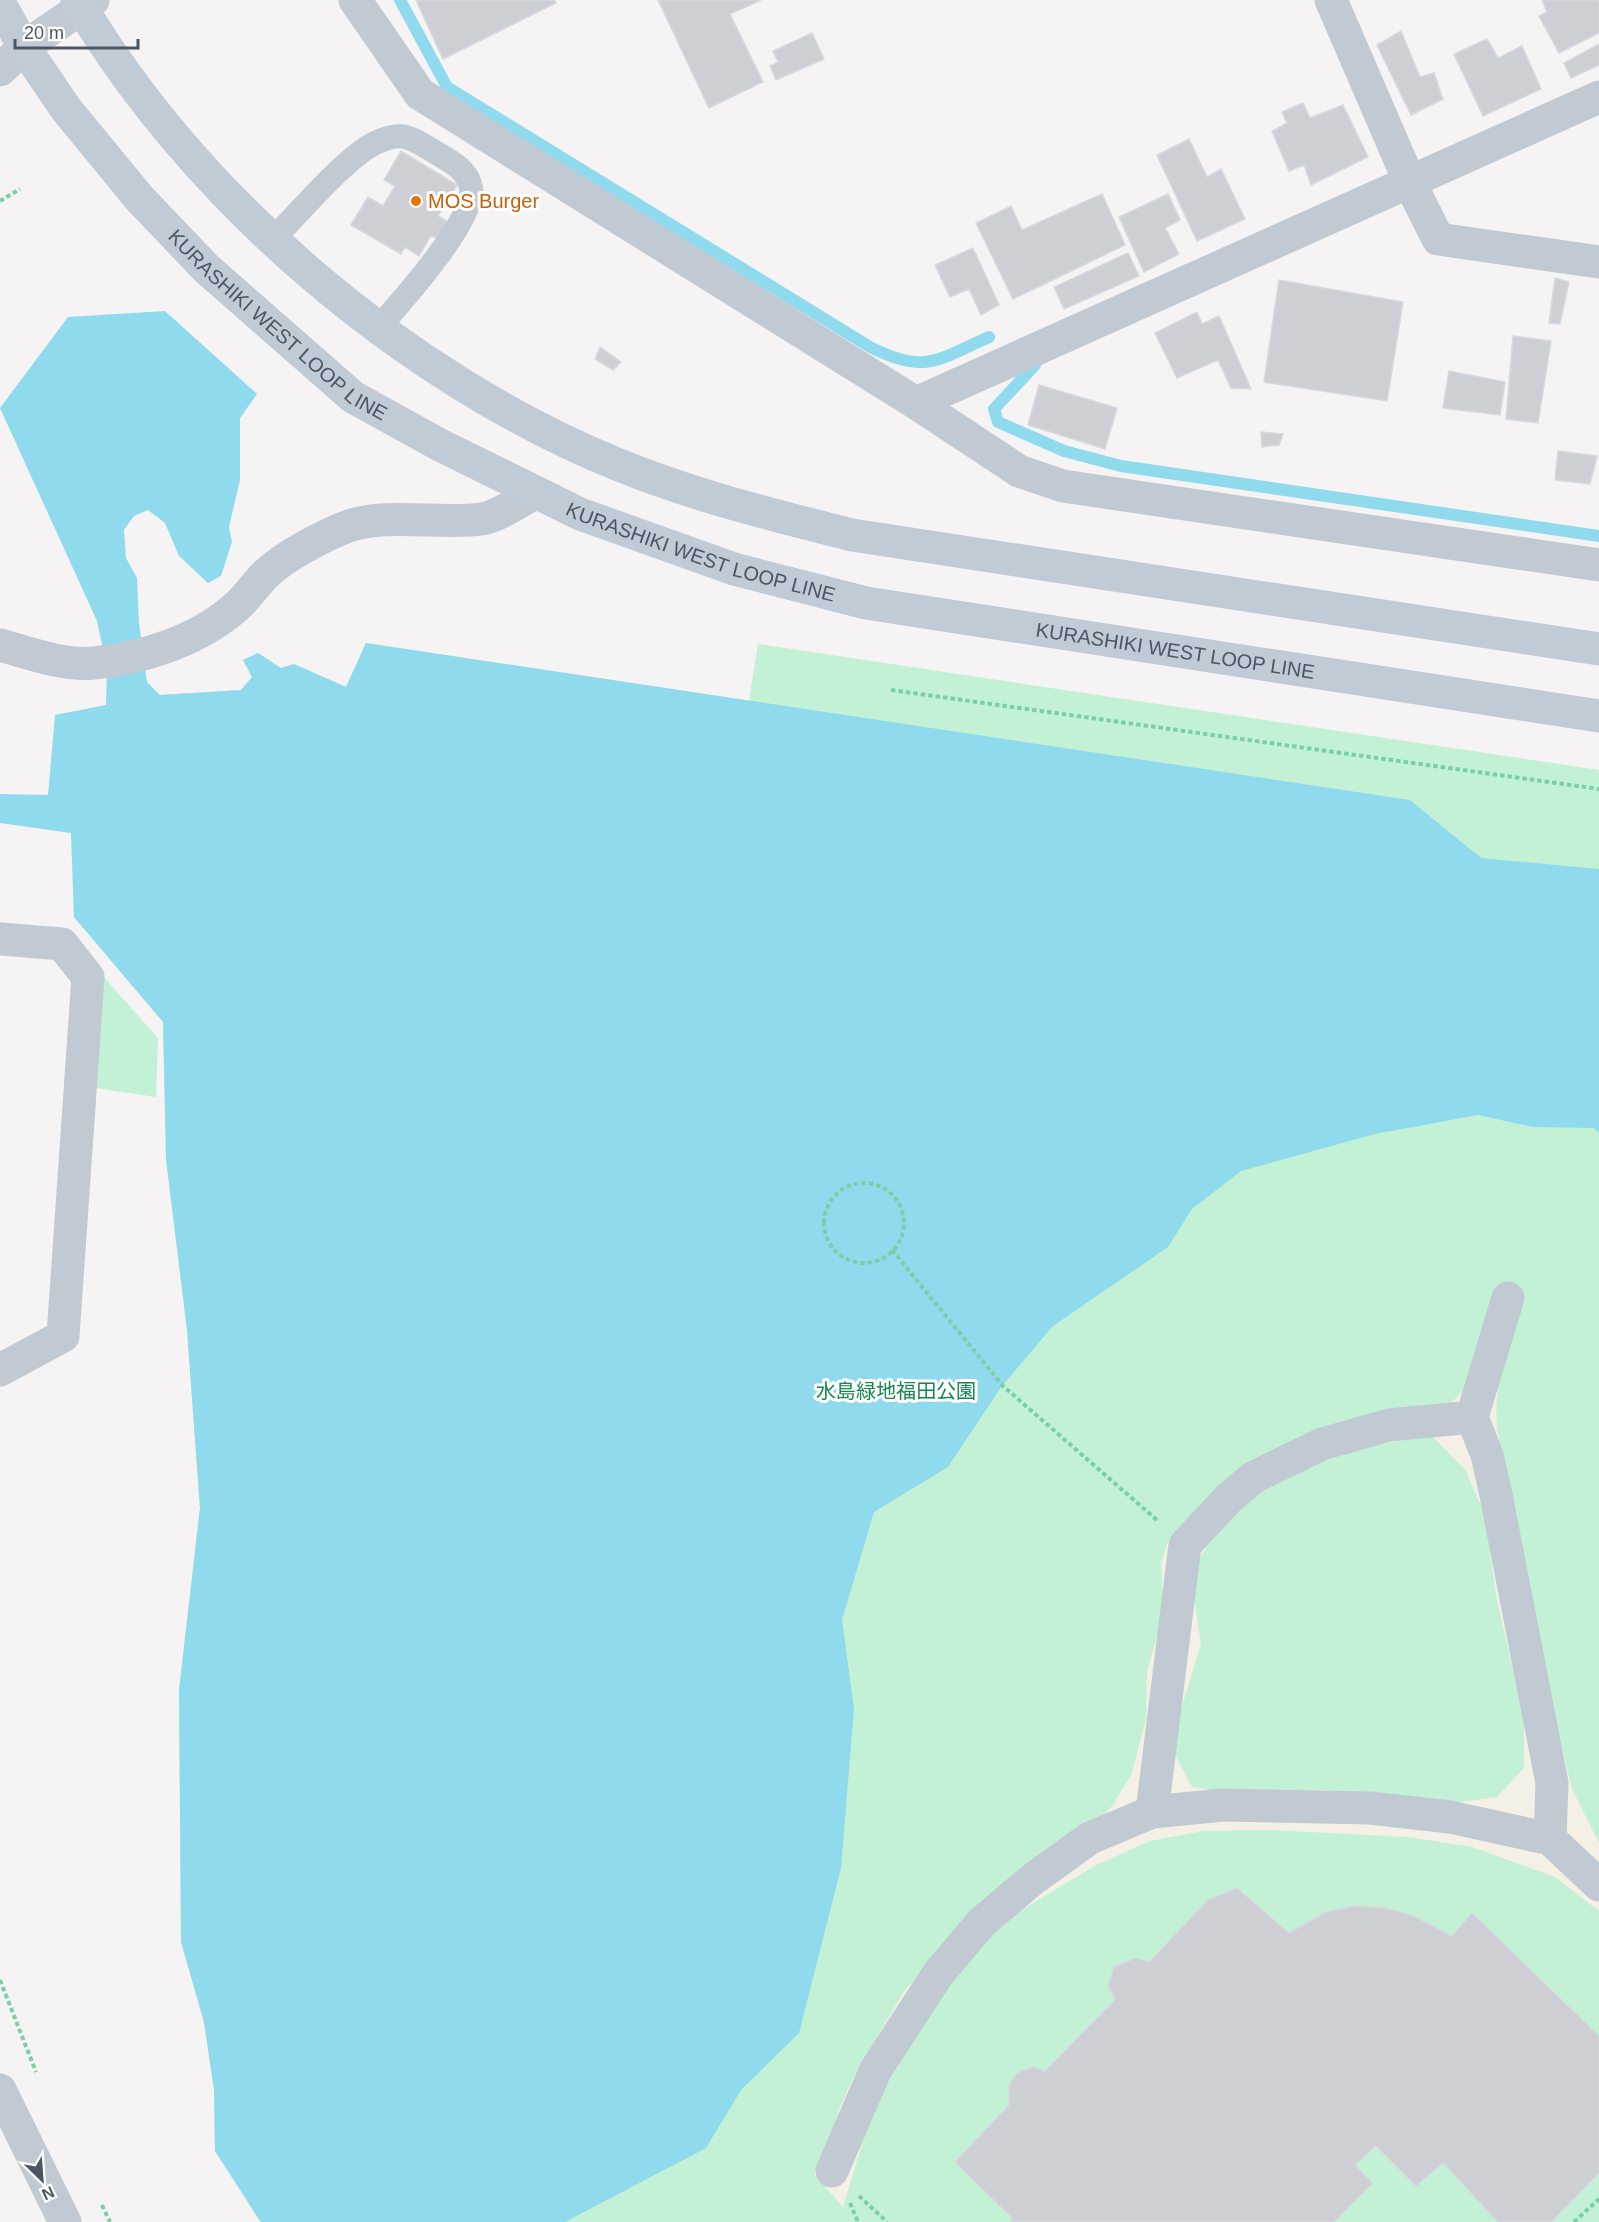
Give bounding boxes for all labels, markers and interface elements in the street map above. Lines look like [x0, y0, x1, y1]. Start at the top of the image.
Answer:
scale bar [15, 12, 138, 50]
text: 20 m [24, 23, 64, 43]
place label: MOS Burger [428, 190, 539, 212]
marker: MOS Burger [409, 194, 423, 208]
street label: KURASHIKI WEST LOOP LINE [164, 225, 391, 425]
street label: KURASHIKI WEST LOOP LINE [563, 498, 838, 606]
street label: KURASHIKI WEST LOOP LINE [1034, 618, 1316, 683]
park label: 水島緑地福田公園 [816, 1380, 976, 1402]
north arrow [12, 2150, 72, 2210]
text: N [39, 2183, 57, 2203]

